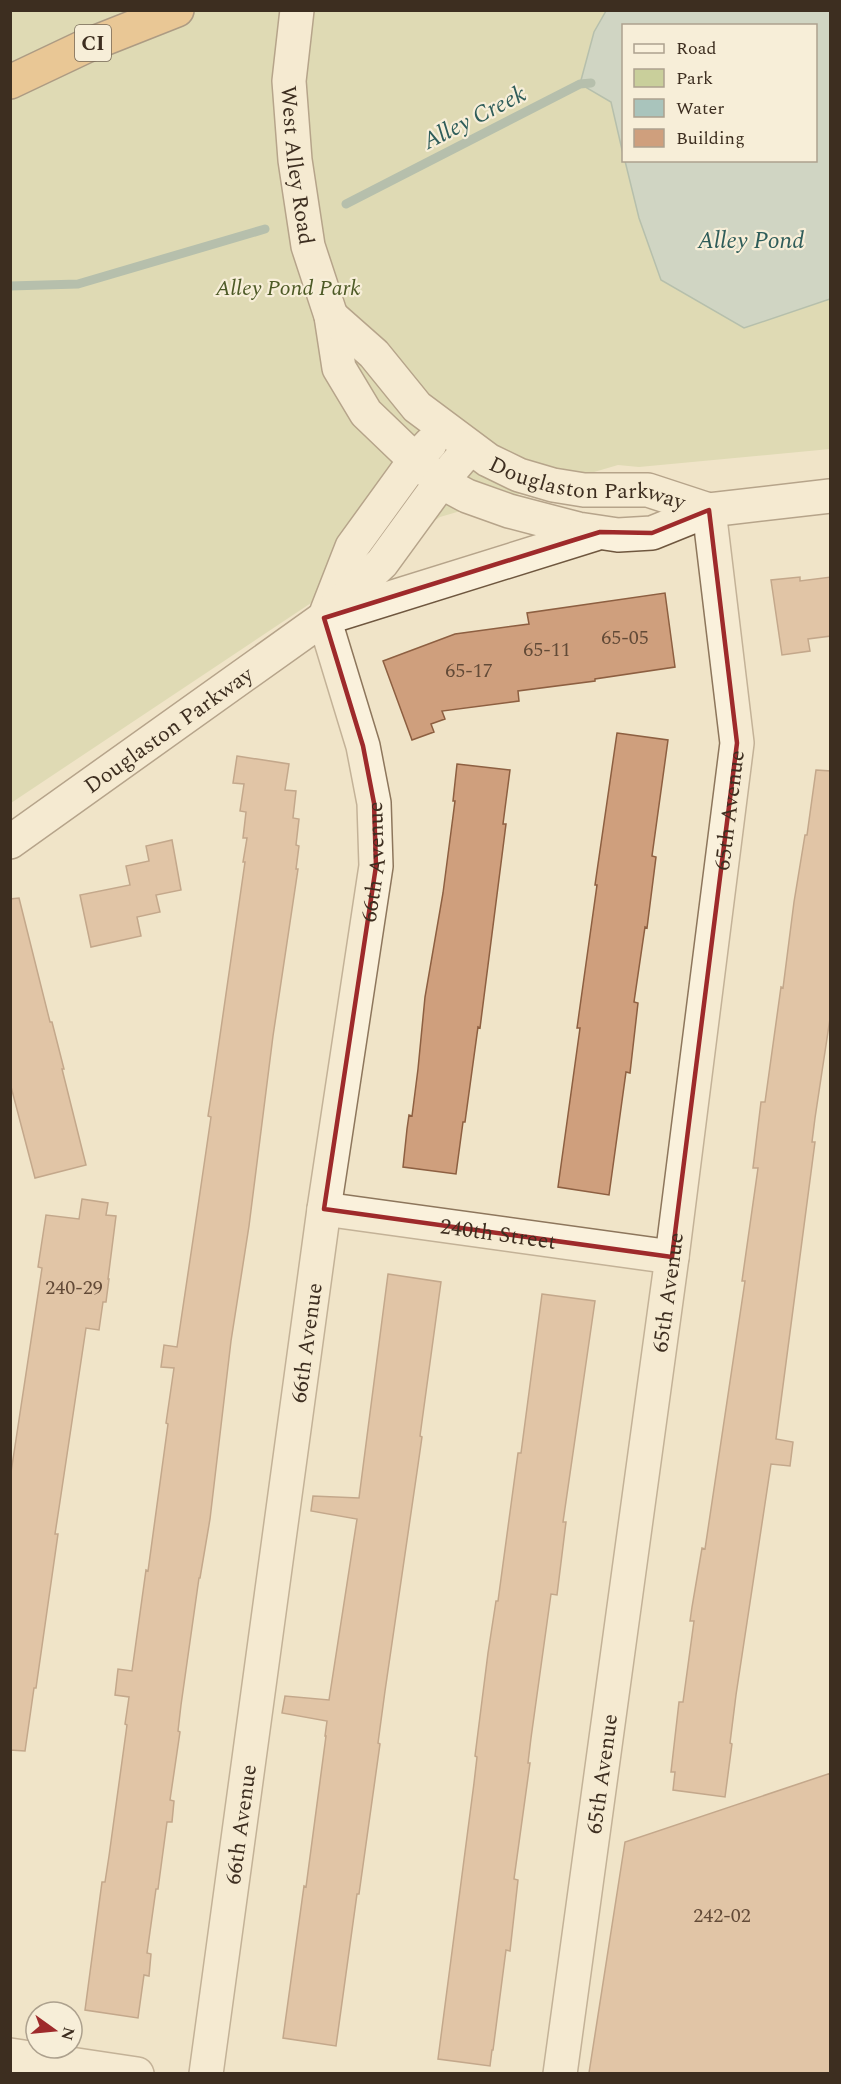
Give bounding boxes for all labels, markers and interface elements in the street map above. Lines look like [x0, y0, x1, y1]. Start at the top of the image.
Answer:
legend [622, 24, 817, 162]
road number: CI [75, 25, 111, 61]
text: Road [676, 35, 717, 62]
text: Park [676, 65, 713, 92]
water label: Alley Creek [415, 76, 533, 160]
street label: West Alley Road [271, 84, 323, 247]
text: Water [676, 95, 724, 122]
text: Building [676, 125, 745, 152]
water label: Alley Pond [697, 223, 804, 259]
park label: Alley Pond Park [214, 272, 361, 305]
street label: Douglaston Parkway [483, 448, 691, 520]
house number: 65-05 [601, 623, 649, 653]
house number: 65-11 [523, 635, 571, 665]
house number: 65-17 [445, 656, 493, 686]
street label: Douglaston Parkway [77, 658, 261, 802]
street label: 65th Avenue [706, 748, 754, 872]
street label: 66th Avenue [353, 801, 395, 924]
street label: 240th Street [438, 1210, 559, 1259]
street label: 65th Avenue [644, 1231, 693, 1355]
house number: 240-29 [45, 1273, 103, 1303]
street label: 66th Avenue [283, 1281, 332, 1405]
street label: 65th Avenue [578, 1712, 627, 1836]
street label: 66th Avenue [217, 1762, 266, 1887]
house number: 242-02 [693, 1901, 751, 1931]
north arrow [24, 2000, 84, 2060]
text: N [54, 2024, 81, 2043]

